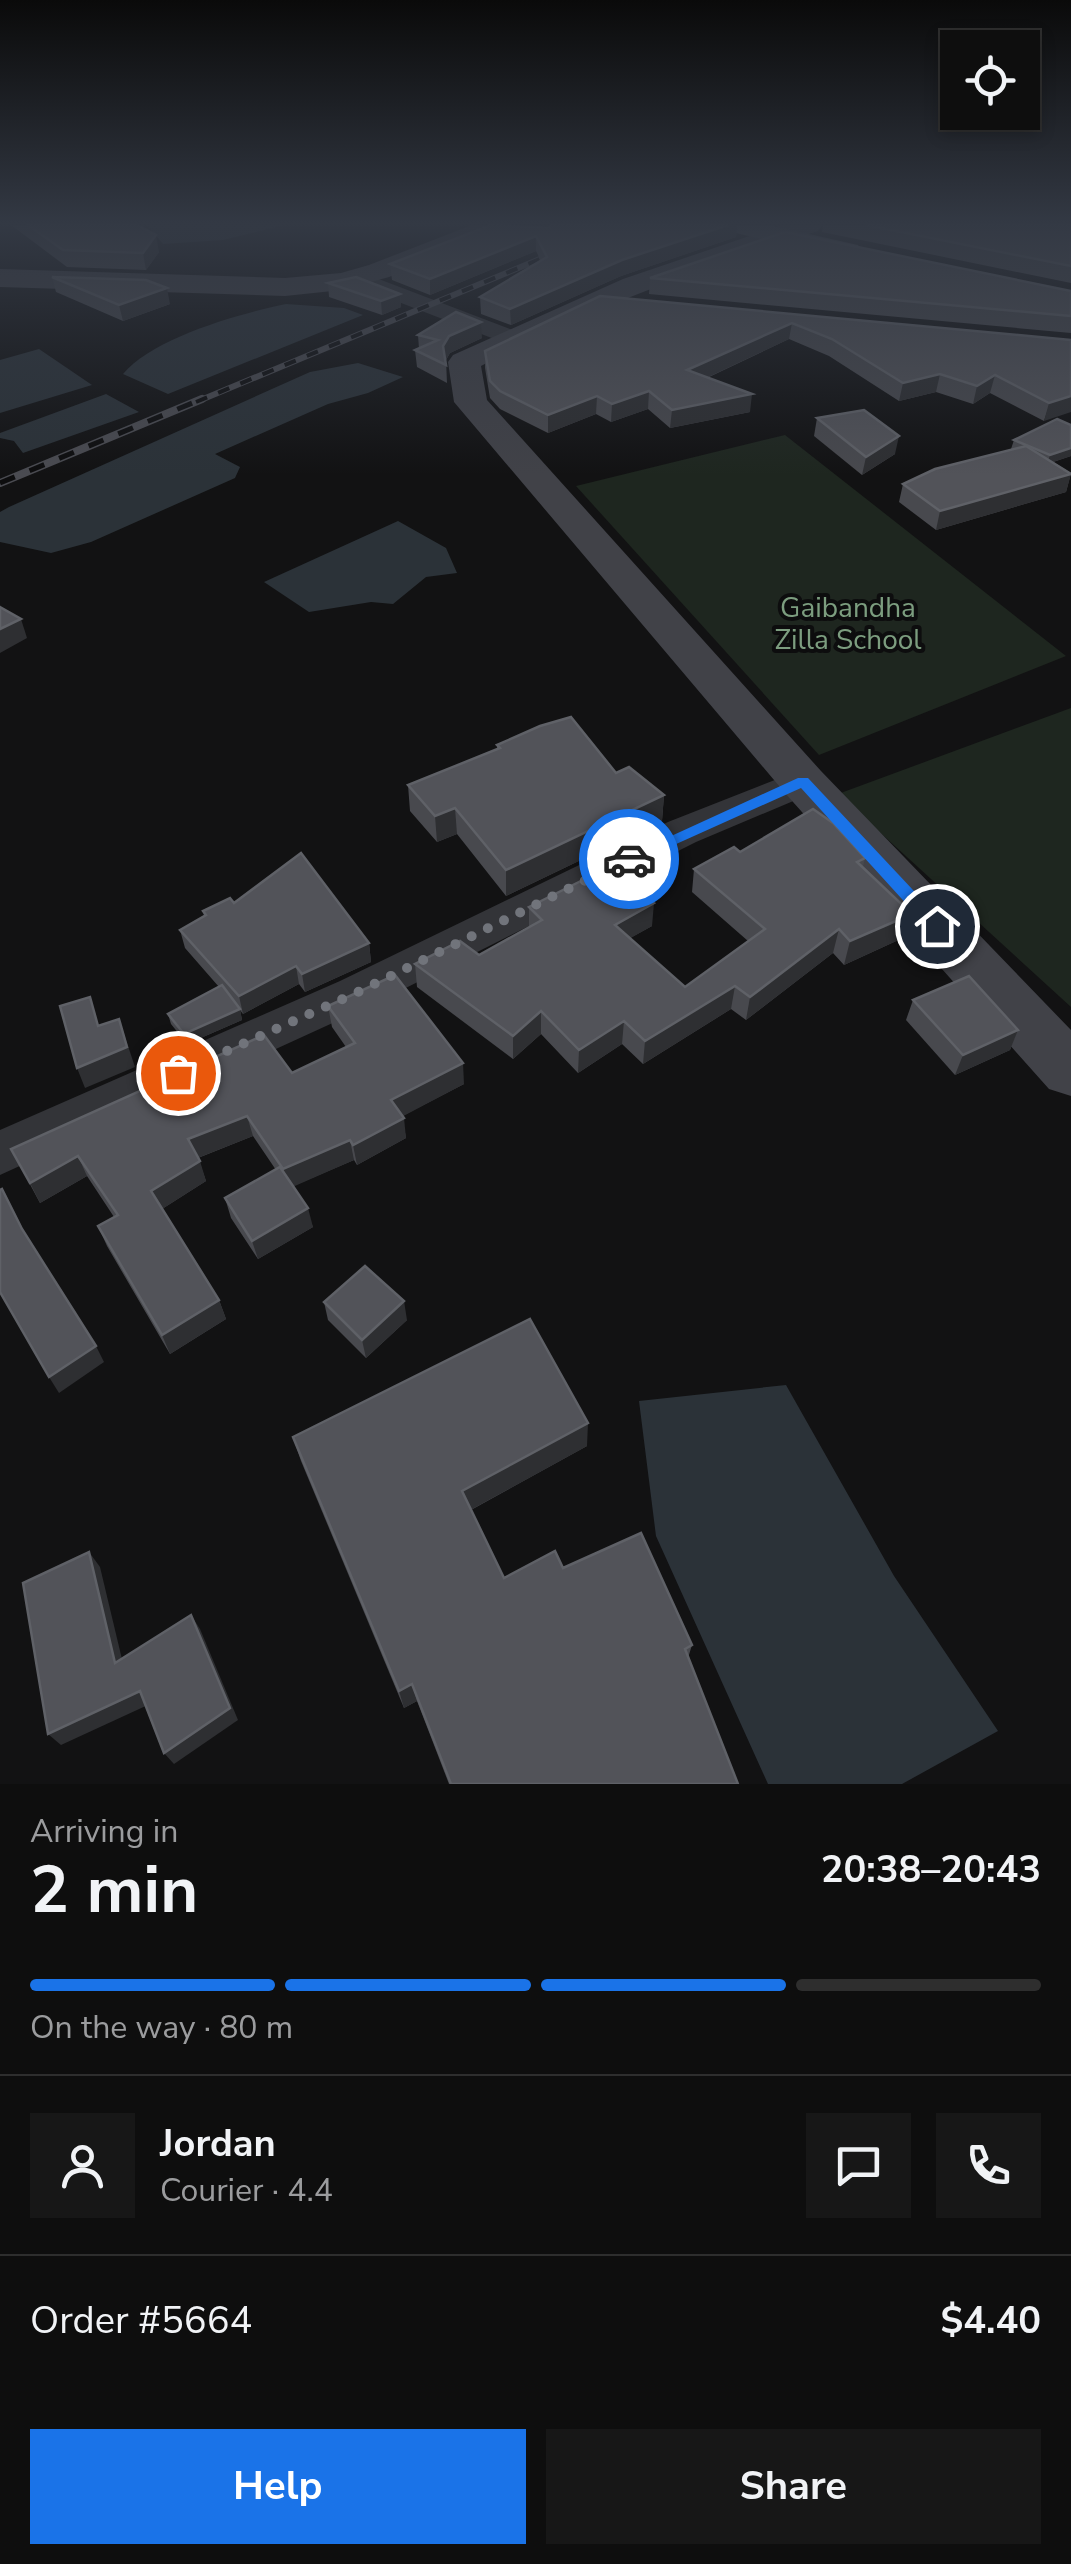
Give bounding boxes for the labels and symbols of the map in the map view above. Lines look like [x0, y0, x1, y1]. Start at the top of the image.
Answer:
park label: Gaibandha Zilla School [774, 589, 922, 659]
courier [579, 809, 679, 909]
pin [895, 884, 980, 969]
pin [136, 1031, 221, 1116]

